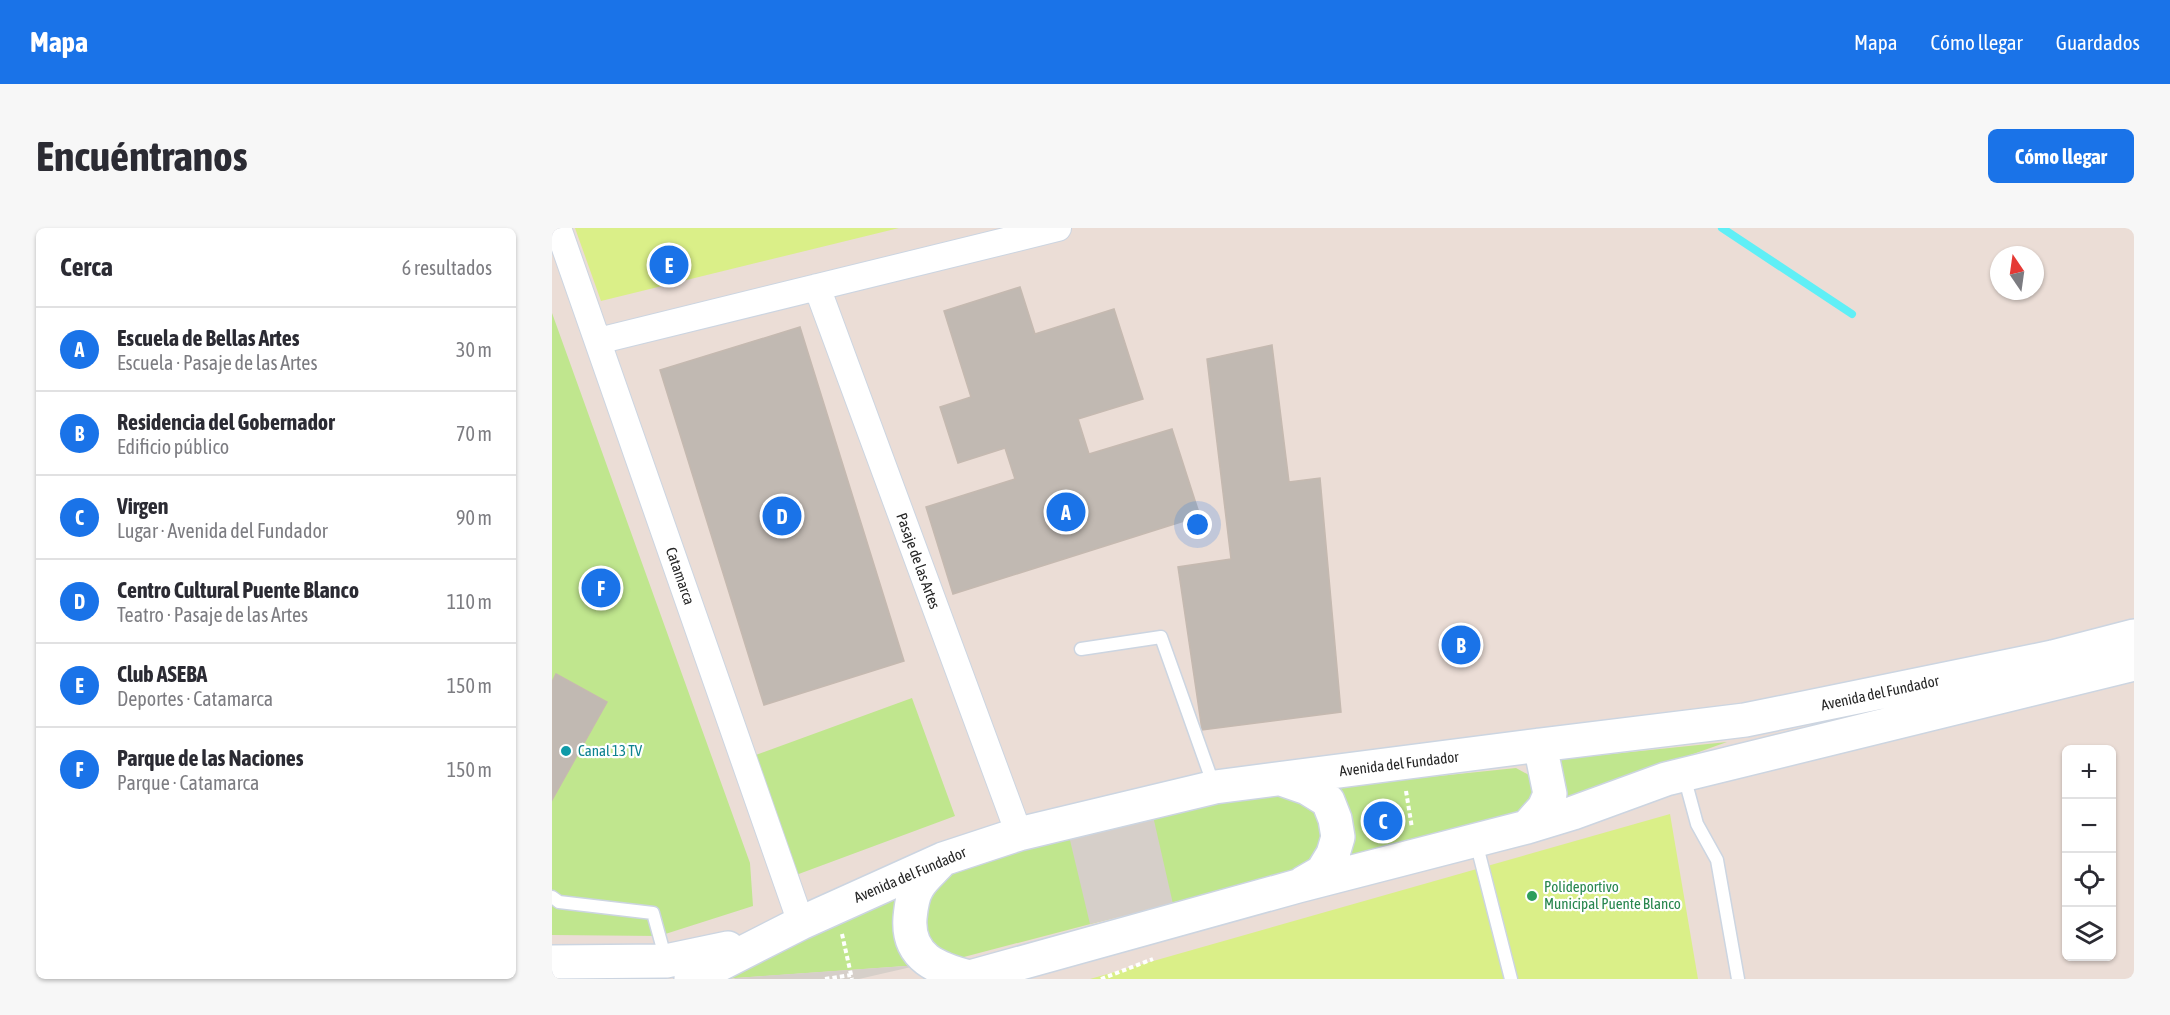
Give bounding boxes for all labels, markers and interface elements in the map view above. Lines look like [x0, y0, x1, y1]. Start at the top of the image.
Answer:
text: Mapa [30, 26, 88, 58]
text: Mapa [1854, 30, 1898, 54]
text: Cómo llegar [1931, 30, 2023, 54]
text: Guardados [2056, 30, 2140, 54]
button: Cómo llegar [1988, 129, 2134, 183]
text: Encuéntranos [36, 132, 248, 180]
pin: E [650, 243, 688, 288]
north arrow [1990, 246, 2044, 300]
text: Cerca [60, 252, 113, 282]
text: 6 resultados [402, 256, 492, 279]
text: Escuela de Bellas Artes [117, 325, 299, 351]
text: A [75, 338, 84, 361]
text: 30 m [456, 338, 492, 361]
text: Escuela · Pasaje de las Artes [117, 351, 317, 374]
text: Residencia del Gobernador [117, 409, 335, 435]
text: B [75, 422, 84, 445]
text: 70 m [456, 422, 492, 445]
text: Edificio público [117, 435, 229, 458]
pin: A [1046, 490, 1086, 534]
text: Virgen [117, 493, 168, 519]
pin: D [762, 494, 802, 538]
text: C [75, 506, 84, 529]
text: 90 m [456, 506, 492, 529]
your location [1183, 510, 1212, 539]
street label: Pasaje de las Artes [893, 511, 944, 611]
text: Lugar · Avenida del Fundador [117, 519, 328, 542]
street label: Catamarca [663, 545, 698, 607]
pin: F [581, 566, 620, 610]
text: Centro Cultural Puente Blanco [117, 577, 359, 603]
text: D [74, 590, 85, 613]
text: 110 m [447, 590, 492, 613]
text: Teatro · Pasaje de las Artes [117, 603, 308, 626]
pin: B [1442, 622, 1480, 668]
text: Club ASEBA [117, 661, 207, 687]
street label: Avenida del Fundador [1819, 672, 1941, 713]
text: E [75, 674, 84, 697]
text: 150 m [447, 674, 492, 697]
text: Deportes · Catamarca [117, 687, 273, 710]
place label: Canal 13 TV [578, 742, 643, 759]
marker: Canal 13 TV [559, 744, 573, 758]
text: Parque de las Naciones [117, 745, 304, 771]
map controls [2062, 745, 2116, 961]
button: + [2062, 745, 2116, 799]
street label: Avenida del Fundador [1338, 748, 1460, 779]
text: F [75, 758, 84, 781]
text: 150 m [447, 758, 492, 781]
text: Parque · Catamarca [117, 771, 259, 794]
pin: C [1364, 798, 1402, 844]
button: − [2062, 799, 2116, 853]
street label: Avenida del Fundador [851, 843, 969, 906]
button: locate [2062, 853, 2116, 907]
place label: Polideportivo Municipal Puente Blanco [1544, 878, 1681, 912]
marker: Polideportivo Municipal Puente Blanco [1525, 889, 1539, 903]
button: layers [2062, 907, 2116, 961]

